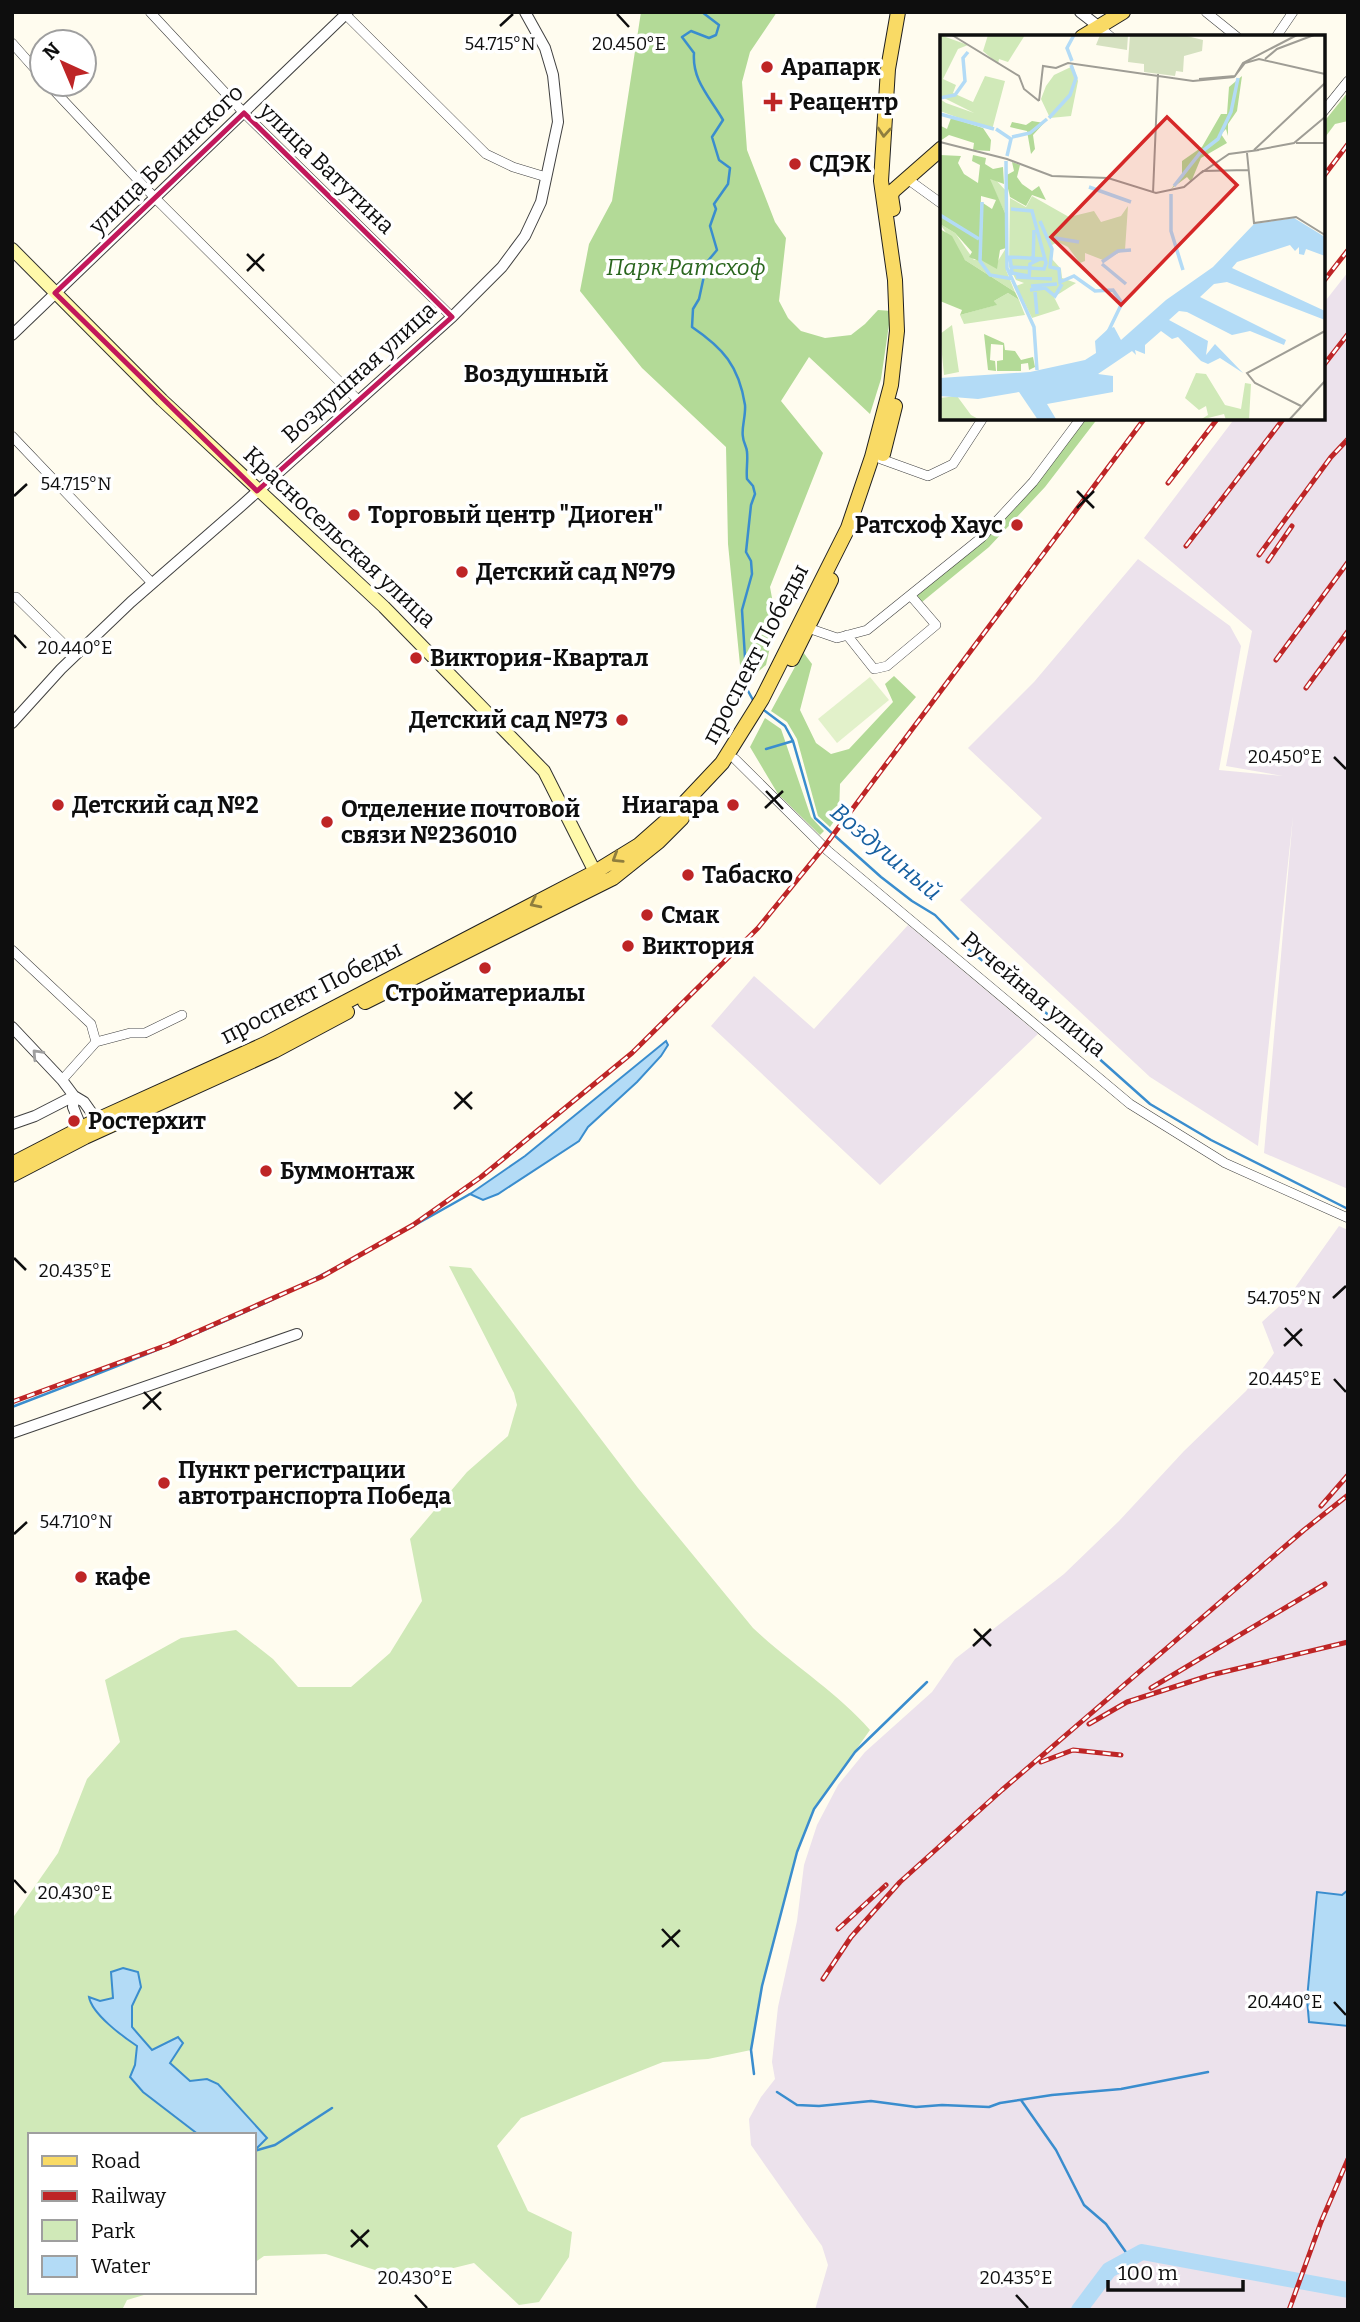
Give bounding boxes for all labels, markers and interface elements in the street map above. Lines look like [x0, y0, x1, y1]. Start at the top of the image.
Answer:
north arrow [28, 28, 98, 98]
text: 54.715°N [465, 33, 535, 55]
text: 20.450°E [592, 33, 666, 55]
inset map [940, 35, 1325, 420]
text: N [38, 38, 65, 64]
place label: Арапарк [781, 53, 880, 81]
marker: Арапарк [759, 59, 775, 75]
street label: улица Белинского [82, 78, 249, 241]
place label: Реацентр [789, 88, 898, 116]
marker: Реацентр [763, 92, 783, 112]
street label: улица Ватутина [253, 96, 401, 240]
one-way arrow [877, 127, 892, 138]
place label: СДЭК [809, 150, 872, 178]
marker: СДЭК [787, 156, 803, 172]
park label: Парк Ратсхоф [606, 253, 766, 281]
street label: Воздушная улица [276, 295, 442, 449]
district label: Воздушный [464, 360, 608, 388]
street label: Красносельская улица [238, 441, 442, 634]
text: 54.715°N [41, 473, 111, 495]
place label: Торговый центр "Диоген" [368, 501, 663, 529]
marker: Торговый центр "Диоген" [346, 507, 362, 523]
place label: Ратсхоф Хаус [855, 511, 1003, 539]
marker: Ратсхоф Хаус [1009, 517, 1025, 533]
place label: Детский сад №79 [476, 558, 675, 586]
street label: проспект Победы [696, 559, 814, 749]
marker: Детский сад №79 [454, 564, 470, 580]
text: 20.440°E [37, 637, 113, 659]
place label: Виктория-Квартал [430, 644, 648, 672]
marker: Виктория-Квартал [408, 650, 424, 666]
place label: Детский сад №73 [409, 706, 608, 734]
marker: Детский сад №73 [614, 712, 630, 728]
text: 20.450°E [1248, 746, 1322, 768]
place label: Детский сад №2 [72, 791, 259, 819]
place label: Ниагара [622, 791, 719, 819]
place label: Отделение почтовой связи №236010 [341, 795, 580, 849]
marker: Детский сад №2 [50, 797, 66, 813]
marker: Ниагара [725, 797, 741, 813]
water label: Воздушный [825, 798, 947, 906]
marker: Отделение почтовой связи №236010 [319, 814, 335, 830]
one-way arrow [611, 850, 624, 863]
place label: Табаско [702, 861, 793, 889]
marker: Табаско [680, 867, 696, 883]
one-way arrow [529, 895, 542, 909]
place label: Смак [661, 901, 719, 929]
marker: Смак [639, 907, 655, 923]
street label: Ручейная улица [956, 925, 1112, 1063]
place label: Виктория [642, 932, 754, 960]
street label: проспект Победы [216, 934, 406, 1050]
marker: Виктория [620, 938, 636, 954]
marker: Стройматериалы [477, 960, 493, 976]
place label: Стройматериалы [385, 979, 585, 1007]
one-way arrow [33, 1049, 45, 1062]
place label: Ростерхит [88, 1107, 206, 1135]
marker: Ростерхит [66, 1113, 82, 1129]
place label: Буммонтаж [280, 1157, 415, 1185]
marker: Буммонтаж [258, 1163, 274, 1179]
text: 20.435°E [39, 1260, 111, 1282]
text: 54.705°N [1247, 1287, 1321, 1309]
text: 20.445°E [1248, 1368, 1322, 1390]
place label: Пункт регистрации автотранспорта Победа [178, 1456, 451, 1510]
marker: Пункт регистрации автотранспорта Победа [156, 1475, 172, 1491]
text: 54.710°N [40, 1511, 112, 1533]
place label: кафе [95, 1563, 151, 1591]
marker: кафе [73, 1569, 89, 1585]
text: 20.430°E [38, 1882, 112, 1904]
text: 20.440°E [1247, 1991, 1323, 2013]
legend [28, 2133, 256, 2294]
text: Road [91, 2148, 140, 2174]
text: Railway [91, 2183, 167, 2209]
text: Park [91, 2218, 135, 2244]
scale bar [1108, 2248, 1243, 2292]
text: Water [91, 2253, 150, 2279]
text: 100 m [1118, 2260, 1178, 2286]
text: 20.430°E [378, 2267, 452, 2289]
text: 20.435°E [980, 2267, 1052, 2289]

